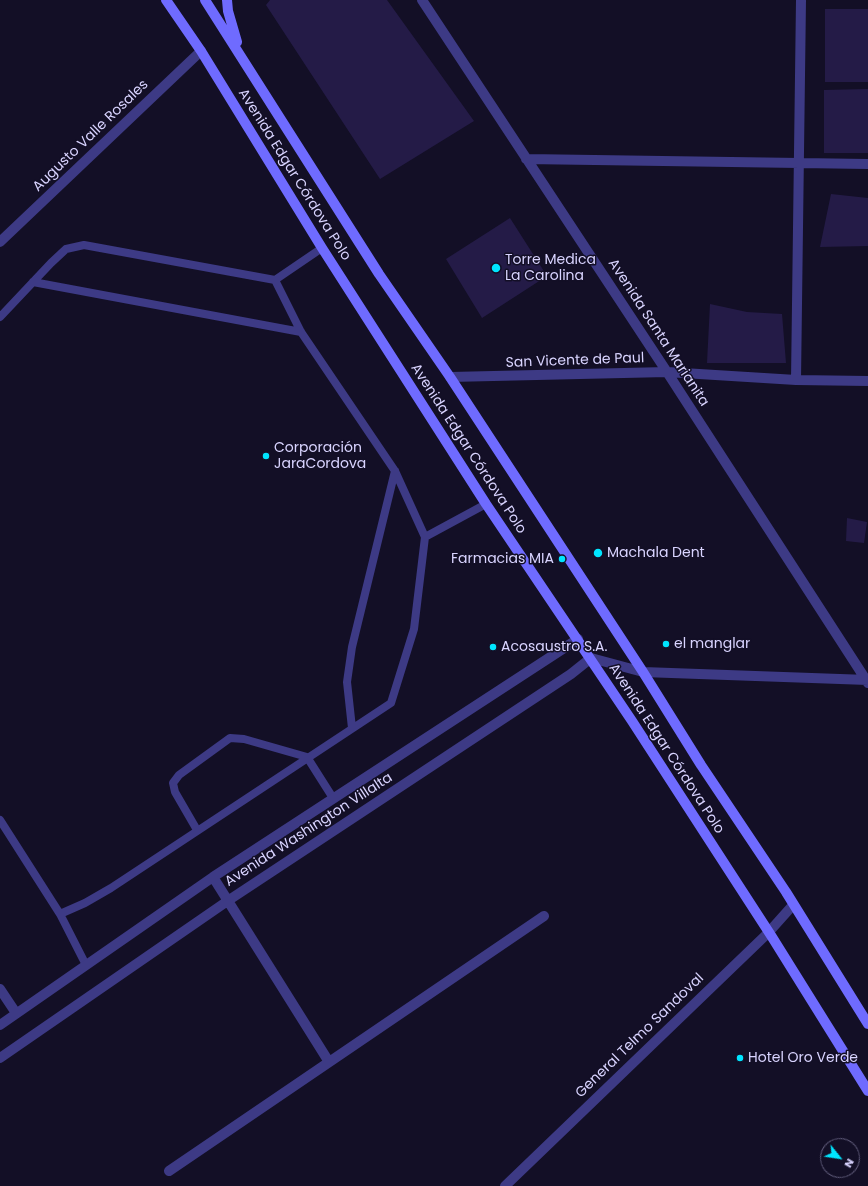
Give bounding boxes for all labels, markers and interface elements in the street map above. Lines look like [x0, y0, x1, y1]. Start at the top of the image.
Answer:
street label: Augusto Valle Rosales [30, 77, 152, 195]
street label: Avenida Edgar Córdova Polo [234, 86, 354, 264]
place label: Torre Medica La Carolina [505, 252, 596, 284]
street label: Avenida Santa Marianita [604, 256, 712, 410]
marker: Torre Medica La Carolina [490, 262, 502, 274]
street label: San Vicente de Paul [505, 350, 645, 372]
street label: Avenida Edgar Córdova Polo [407, 361, 529, 537]
place label: Corporación JaraCordova [274, 440, 366, 472]
marker: Corporación JaraCordova [261, 451, 271, 461]
place label: Machala Dent [607, 545, 705, 561]
marker: Machala Dent [592, 547, 604, 559]
place label: Farmacias MIA [451, 551, 554, 567]
marker: Farmacias MIA [557, 554, 567, 564]
place label: el manglar [674, 636, 750, 652]
place label: Acosaustro S.A. [501, 639, 607, 655]
marker: el manglar [661, 639, 671, 649]
marker: Acosaustro S.A. [488, 642, 498, 652]
street label: Avenida Edgar Córdova Polo [605, 661, 727, 837]
street label: Avenida Washington Villalta [222, 769, 396, 891]
street label: General Telmo Sandoval [572, 970, 708, 1102]
place label: Hotel Oro Verde [748, 1050, 858, 1066]
marker: Hotel Oro Verde [735, 1053, 745, 1063]
north arrow [820, 1138, 860, 1178]
text: N [841, 1156, 859, 1171]

